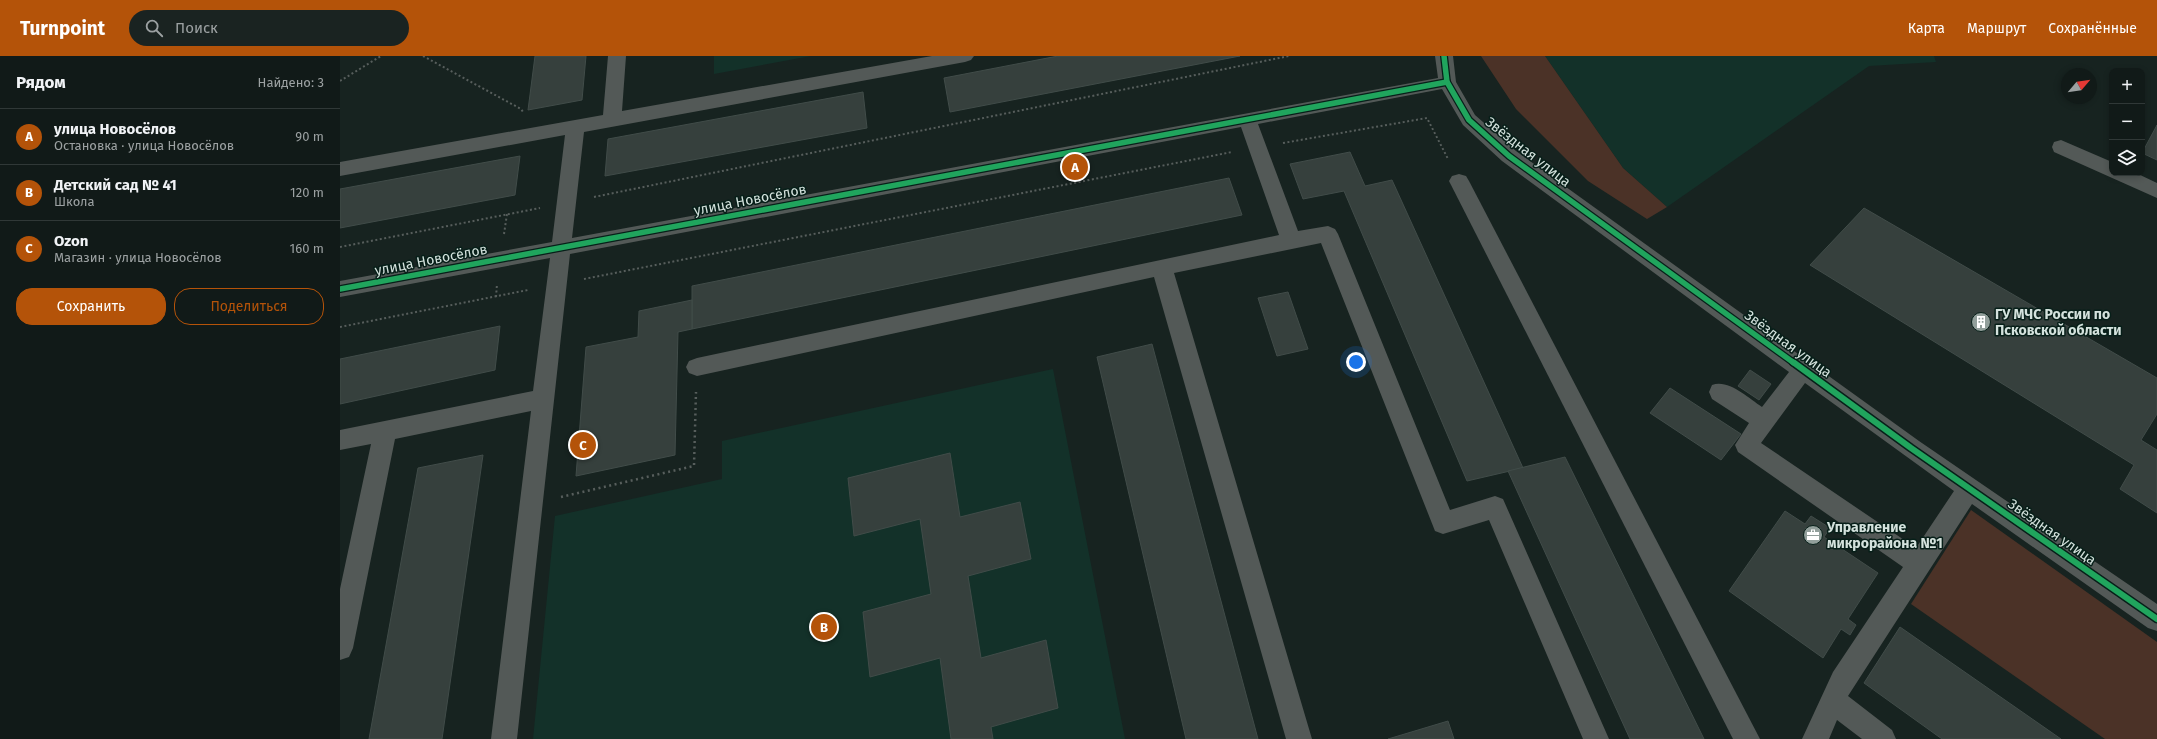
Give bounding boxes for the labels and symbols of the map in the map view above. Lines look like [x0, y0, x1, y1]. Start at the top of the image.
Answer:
north arrow [2061, 68, 2097, 104]
street label: Звёздная улица [1482, 113, 1574, 191]
pin: A [1062, 152, 1088, 182]
street label: улица Новосёлов [692, 181, 808, 219]
street label: улица Новосёлов [373, 241, 489, 279]
place label: ГУ МЧС России по Псковской области [1995, 306, 2122, 339]
street label: Звёздная улица [1741, 307, 1835, 381]
building icon: ГУ МЧС России по Псковской области [1970, 311, 1992, 333]
your location [1346, 352, 1366, 372]
pin: C [570, 430, 596, 460]
street label: Звёздная улица [2005, 495, 2099, 569]
place label: Управление микрорайона №1 [1826, 519, 1943, 552]
office icon: Управление микрорайона №1 [1802, 524, 1824, 546]
pin: B [811, 612, 837, 642]

